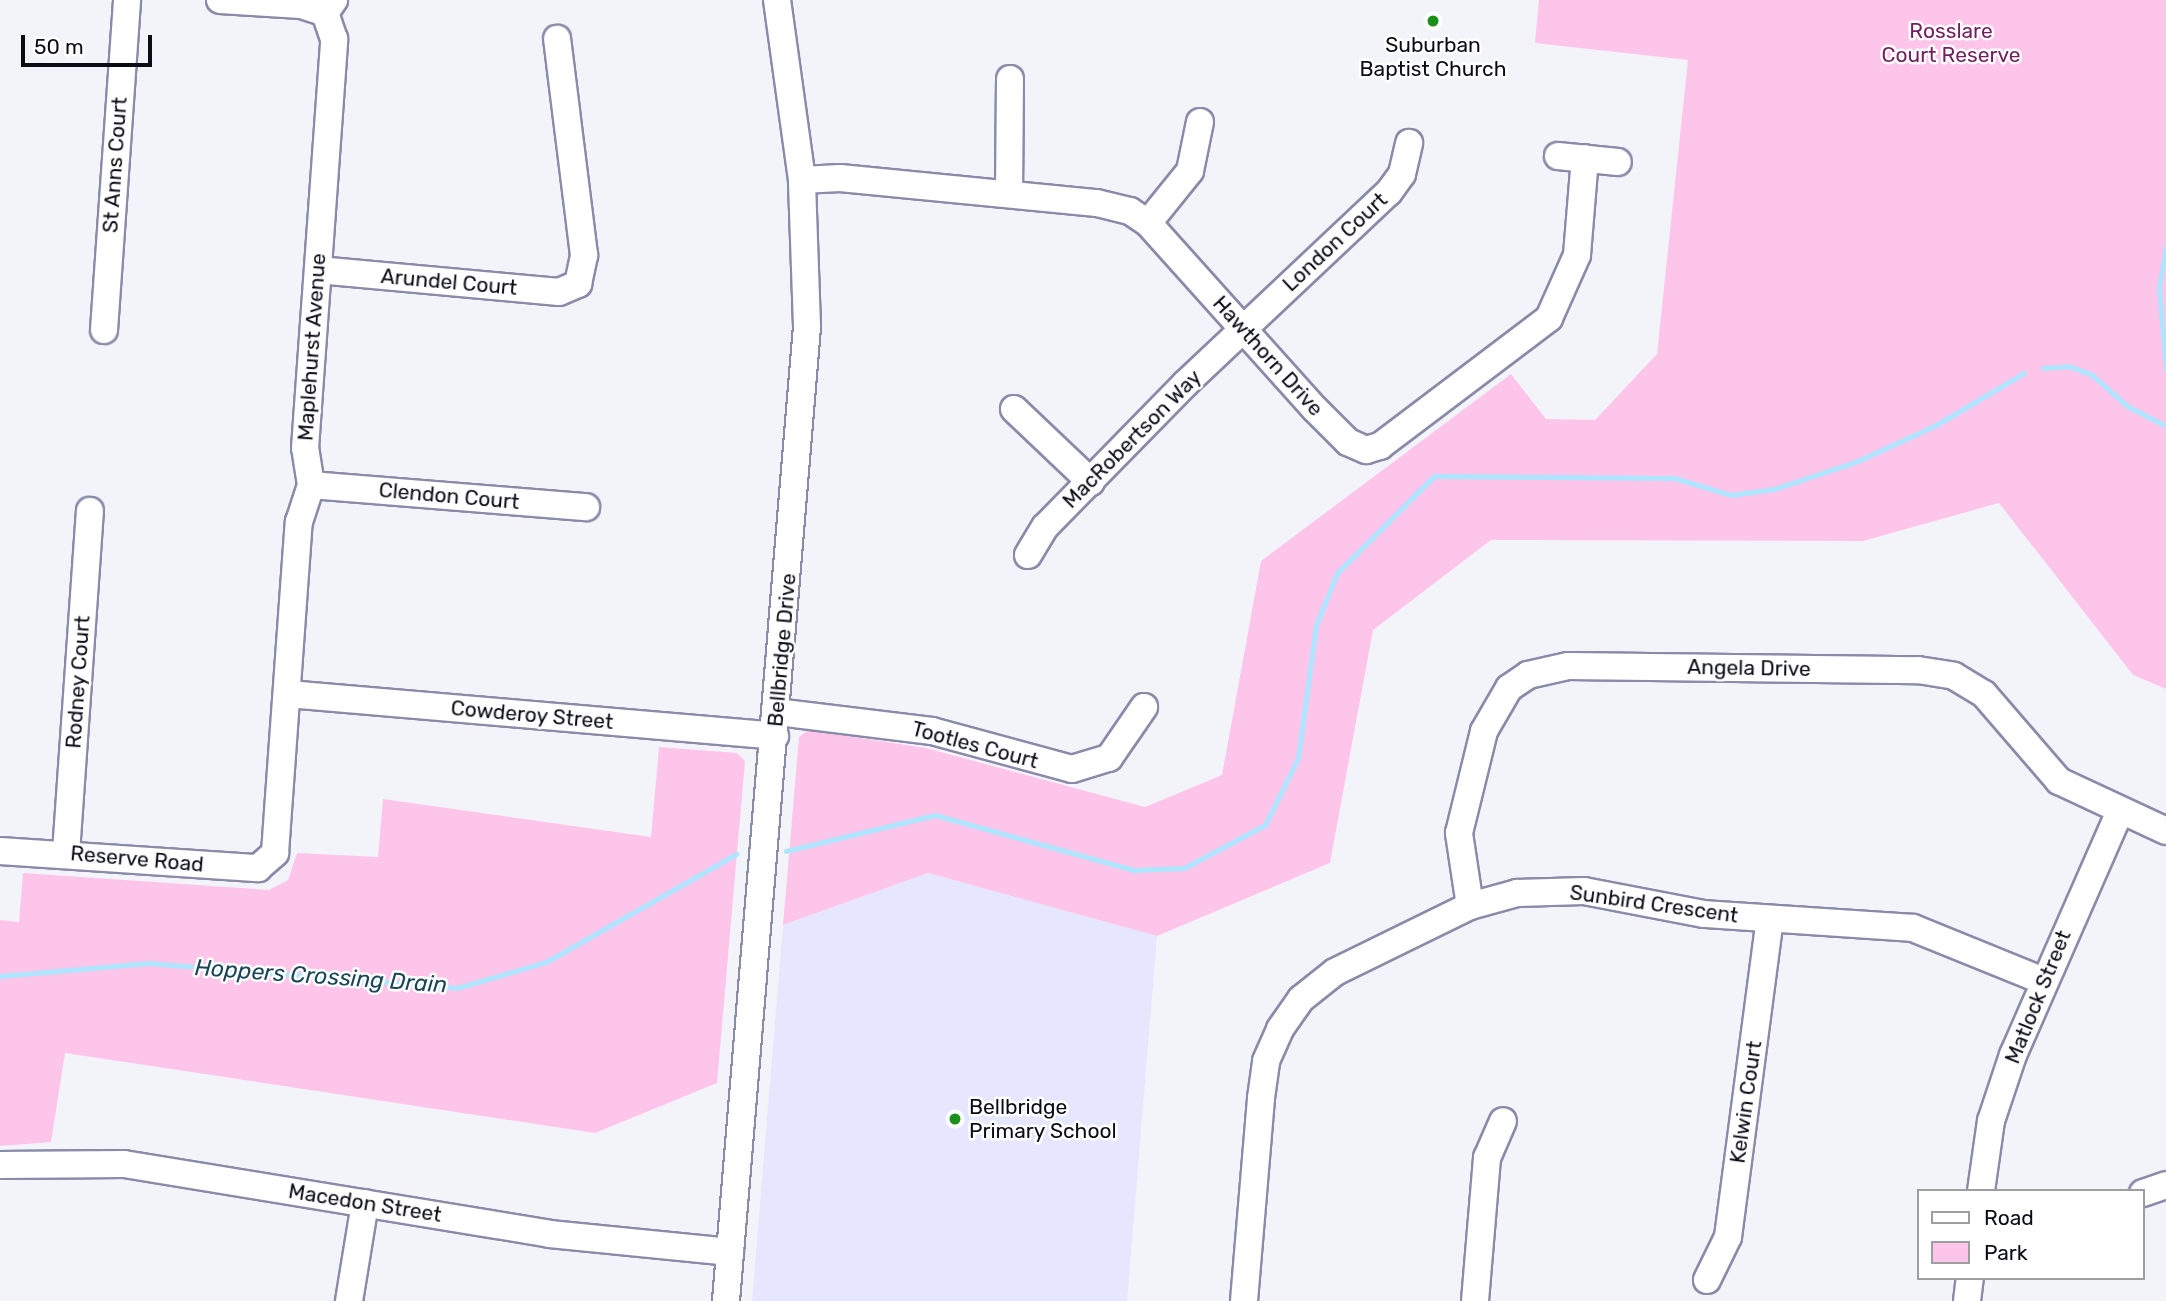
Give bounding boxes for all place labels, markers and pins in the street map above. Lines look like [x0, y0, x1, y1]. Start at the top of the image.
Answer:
marker: Suburban Baptist Church [1425, 13, 1441, 29]
place label: Suburban Baptist Church [1360, 32, 1506, 82]
place label: Bellbridge Primary School [969, 1094, 1117, 1144]
marker: Bellbridge Primary School [947, 1111, 963, 1127]

